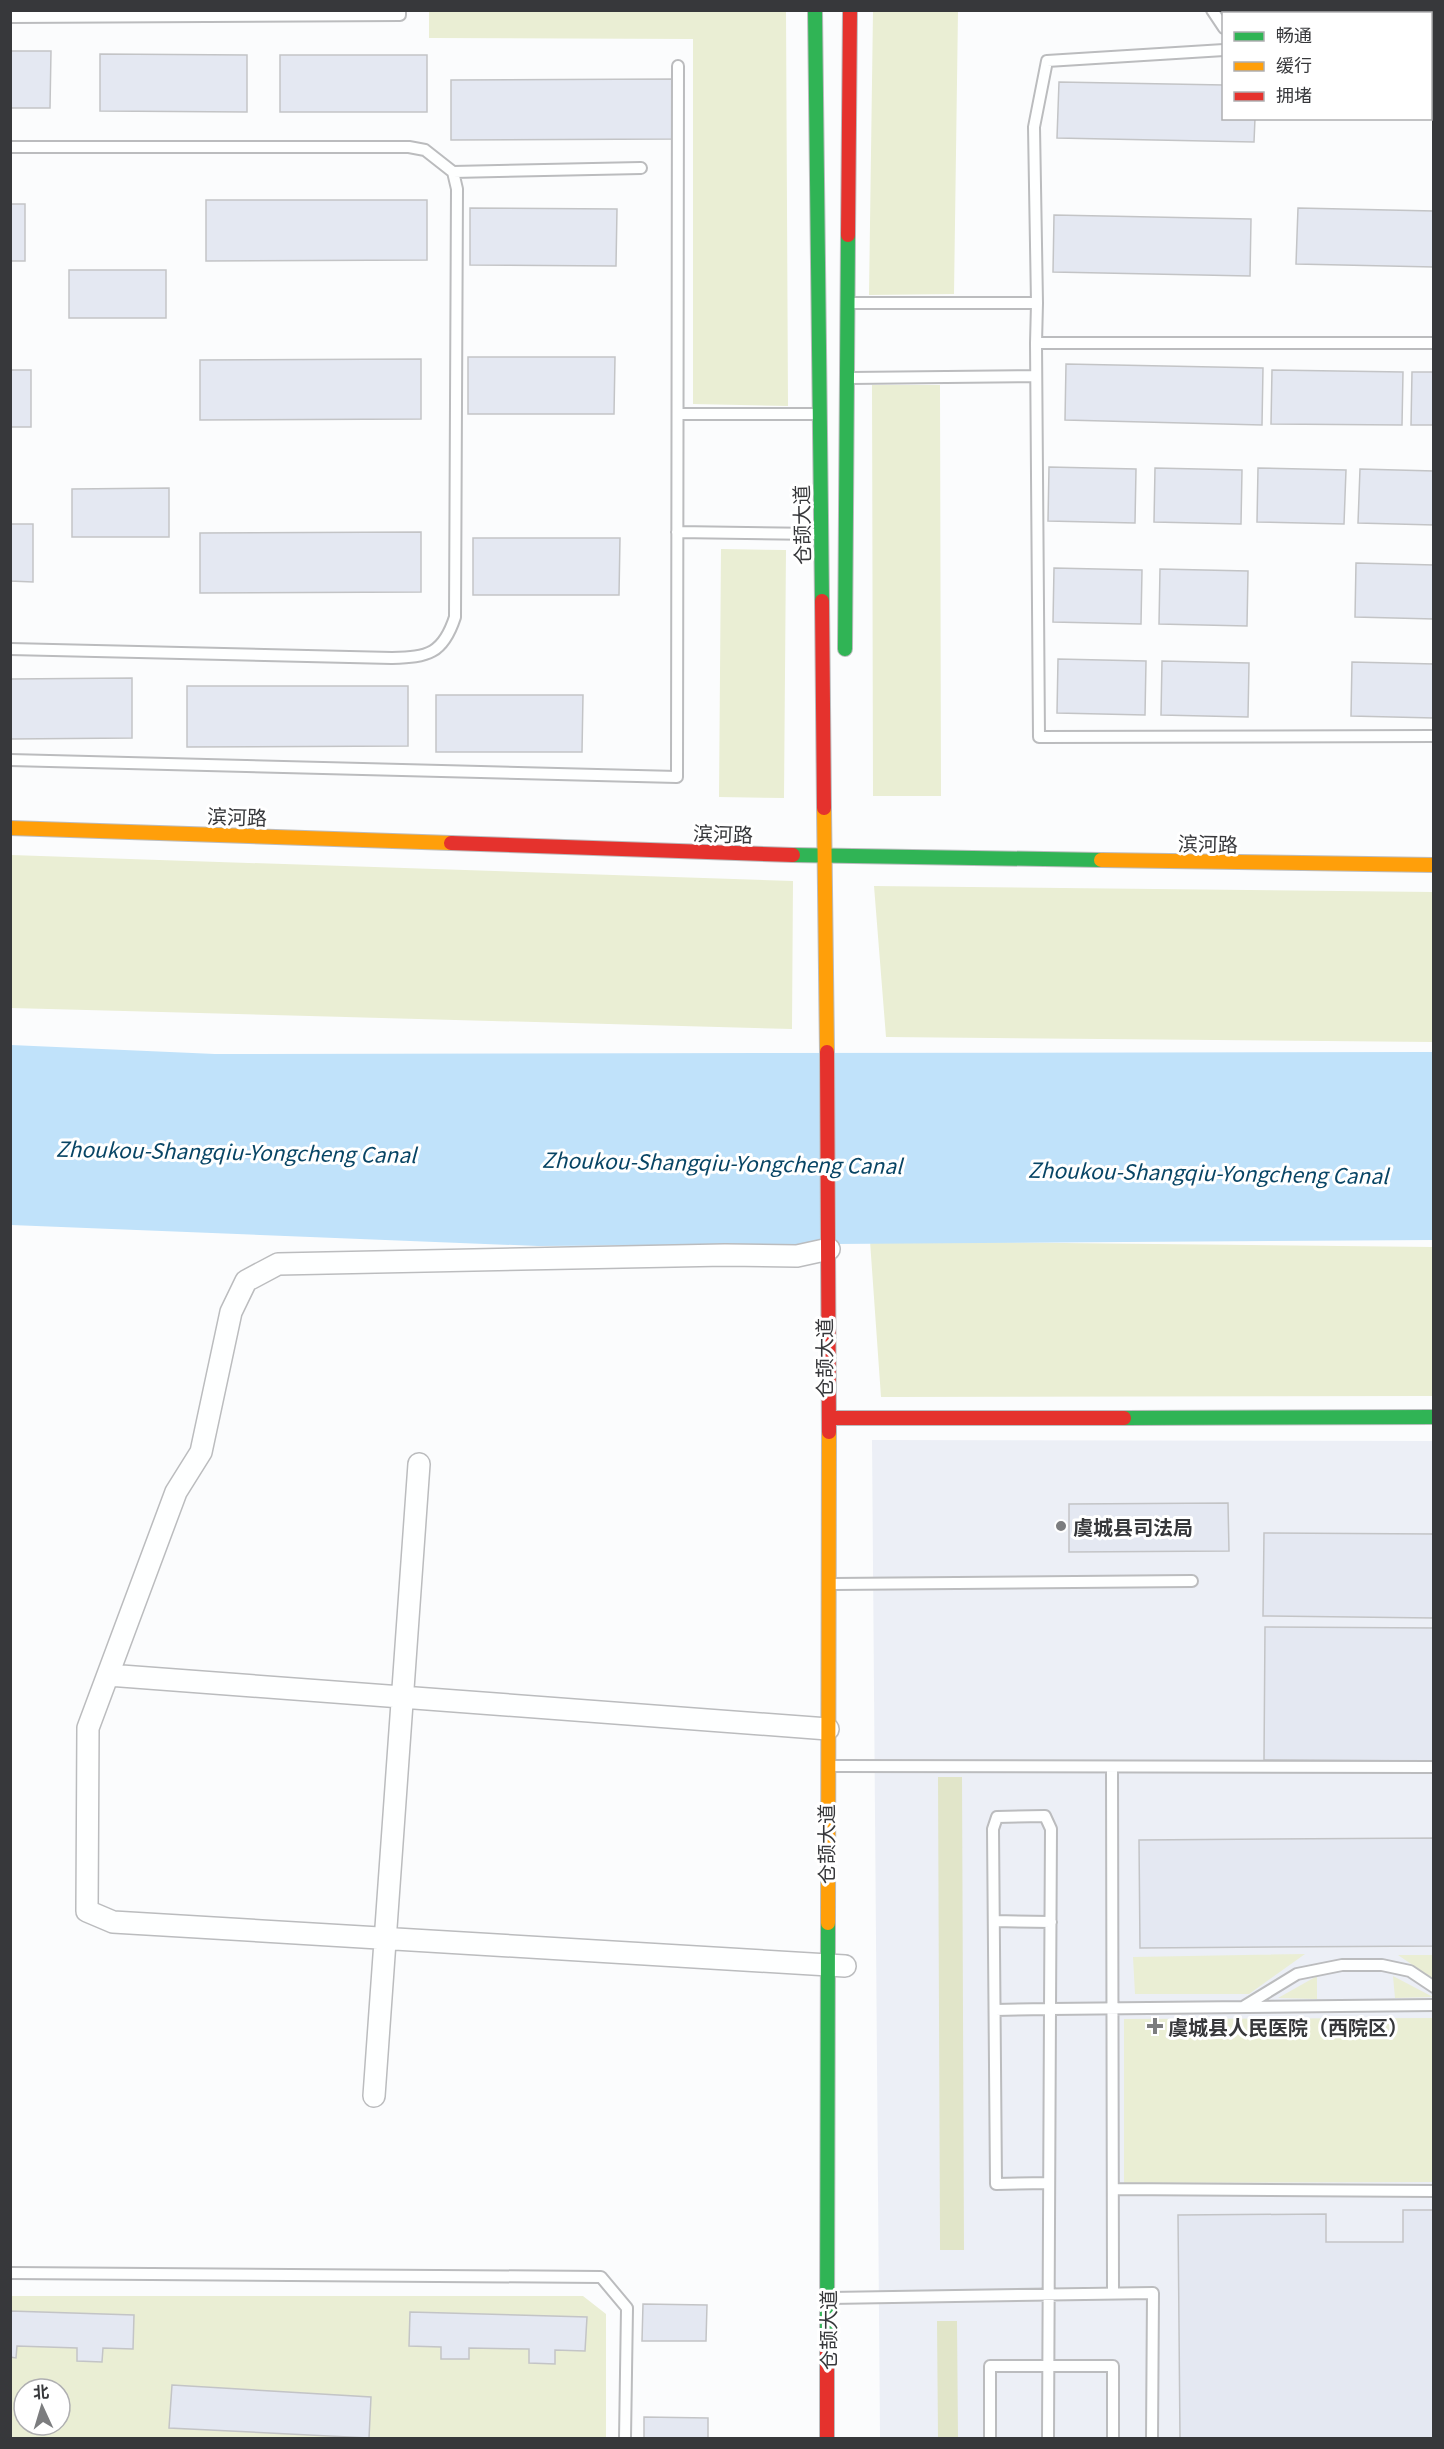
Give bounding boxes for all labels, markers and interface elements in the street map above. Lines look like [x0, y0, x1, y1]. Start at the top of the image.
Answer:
legend [1222, 12, 1432, 120]
text: 畅通 [1276, 21, 1312, 47]
text: 缓行 [1276, 51, 1312, 77]
text: 拥堵 [1276, 81, 1312, 107]
street label: 仓颉大道 [786, 485, 816, 565]
street label: 滨河路 [207, 800, 267, 832]
street label: 滨河路 [693, 817, 753, 849]
street label: 滨河路 [1178, 828, 1238, 858]
water label: Zhoukou-Shangqiu-Yongcheng Canal [56, 1133, 419, 1169]
water label: Zhoukou-Shangqiu-Yongcheng Canal [542, 1144, 905, 1180]
water label: Zhoukou-Shangqiu-Yongcheng Canal [1028, 1154, 1391, 1190]
street label: 仓颉大道 [809, 1318, 838, 1398]
place label: 虞城县司法局 [1073, 1512, 1193, 1541]
marker: 虞城县司法局 [1054, 1519, 1068, 1533]
street label: 仓颉大道 [811, 1804, 840, 1884]
place label: 虞城县人民医院（西院区） [1168, 2012, 1408, 2041]
marker: 虞城县人民医院（西院区） [1146, 2017, 1164, 2035]
street label: 仓颉大道 [813, 2290, 842, 2370]
north arrow [12, 2377, 72, 2437]
text: 北 [32, 2379, 50, 2404]

